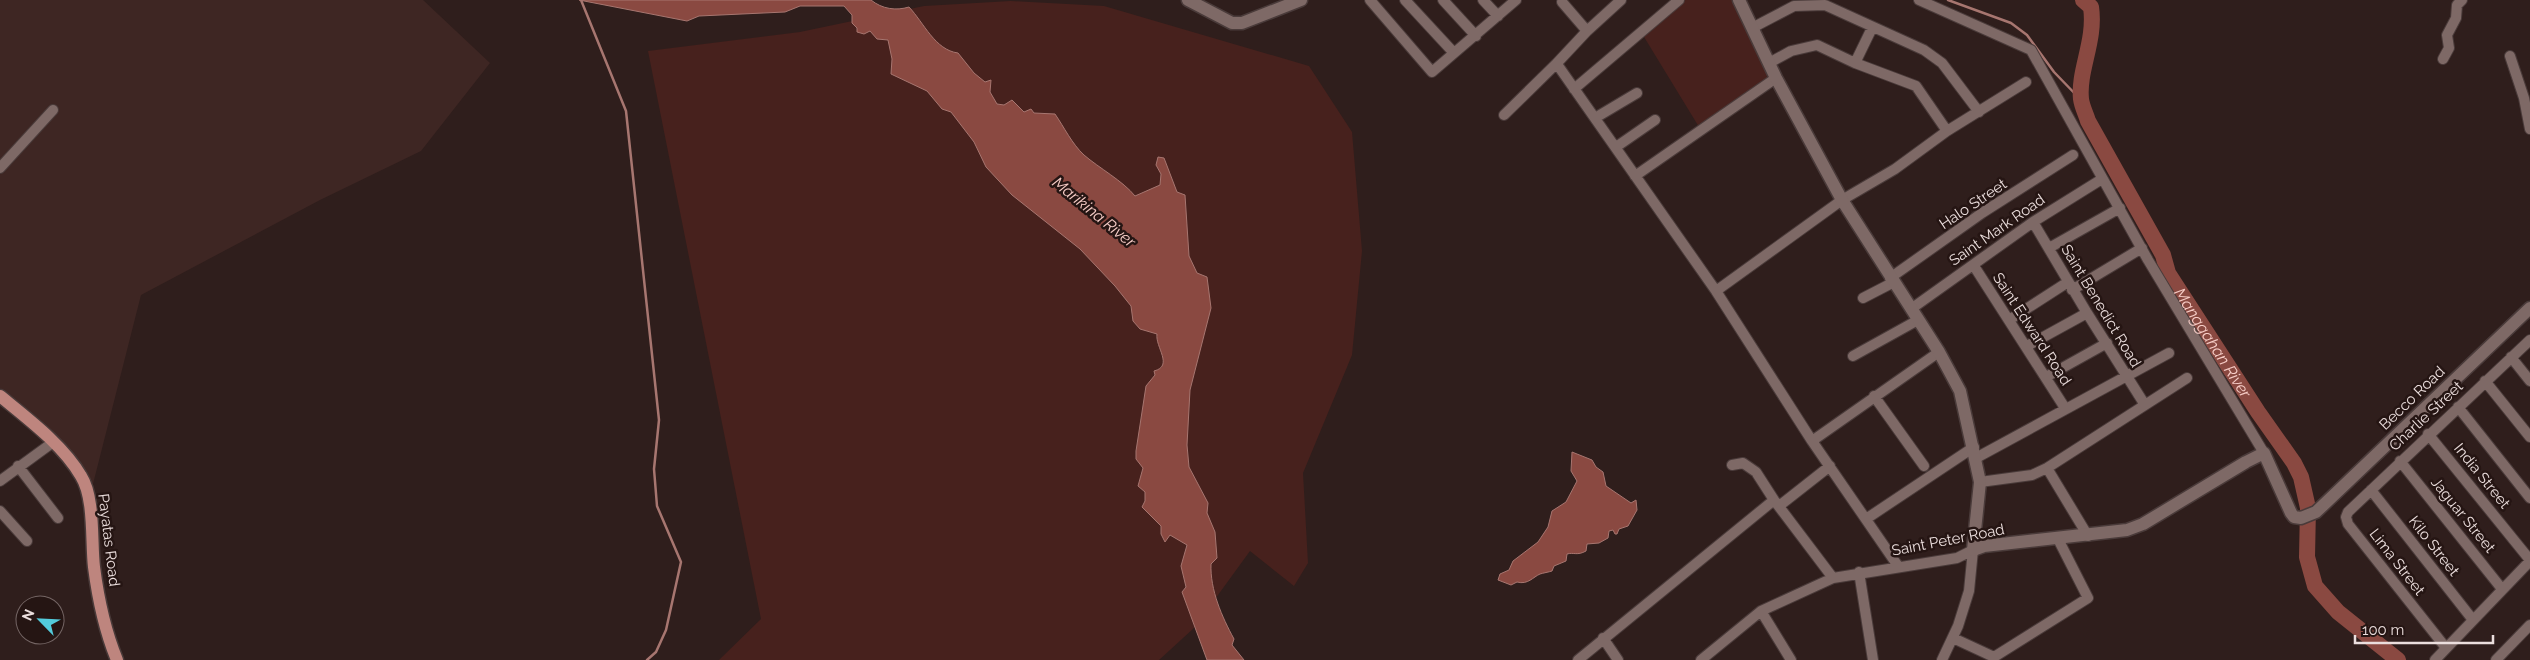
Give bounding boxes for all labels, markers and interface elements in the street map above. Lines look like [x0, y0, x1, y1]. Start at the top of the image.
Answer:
water label: Marikina River [1049, 173, 1140, 252]
street label: Halo Street [1936, 175, 2010, 233]
street label: Saint Mark Road [1946, 190, 2048, 270]
street label: Saint Benedict Road [2057, 241, 2145, 371]
street label: Saint Edward Road [1989, 269, 2075, 389]
water label: Manggahan River [2171, 284, 2256, 402]
street label: Becco Road [2376, 362, 2448, 434]
street label: Charlie Street [2385, 377, 2467, 455]
street label: India Street [2450, 440, 2514, 512]
street label: Jaguar Street [2427, 474, 2499, 556]
street label: Payatas Road [94, 493, 124, 587]
street label: Kilo Street [2405, 512, 2463, 580]
street label: Saint Peter Road [1890, 520, 2006, 560]
street label: Lima Street [2365, 525, 2429, 599]
north arrow [15, 595, 65, 645]
text: N [19, 607, 38, 623]
scale bar [2355, 612, 2492, 644]
text: 100 m [2362, 621, 2404, 639]

